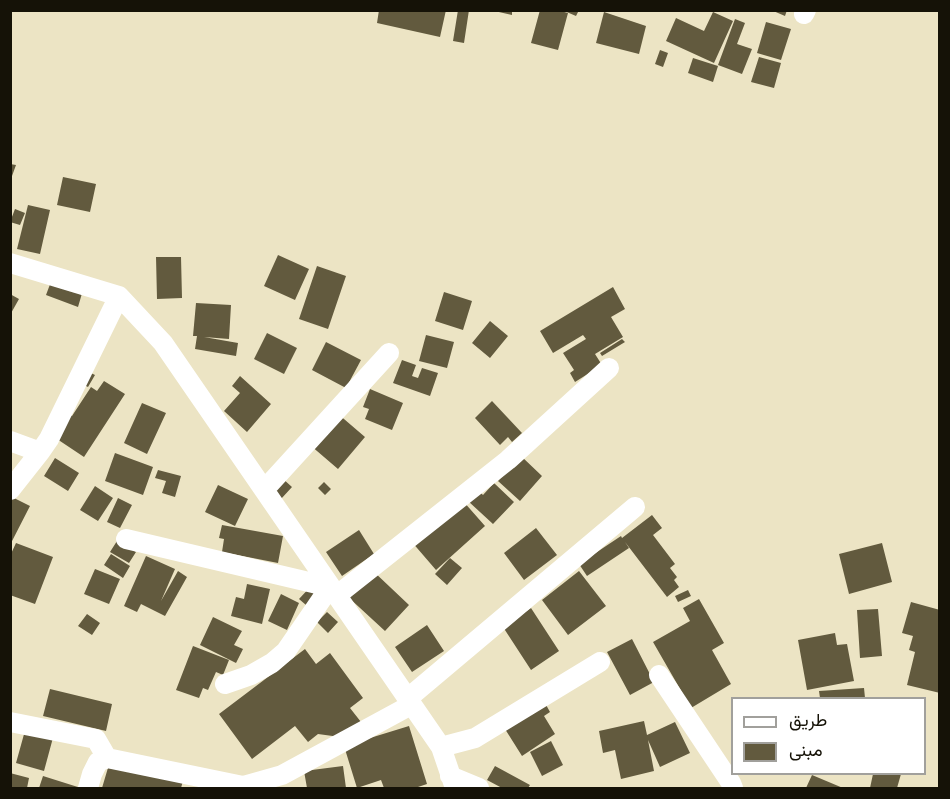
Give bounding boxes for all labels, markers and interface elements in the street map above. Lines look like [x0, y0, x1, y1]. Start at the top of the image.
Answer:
legend [731, 697, 926, 775]
text: طريق [789, 709, 827, 730]
text: مبنى [789, 739, 823, 760]

